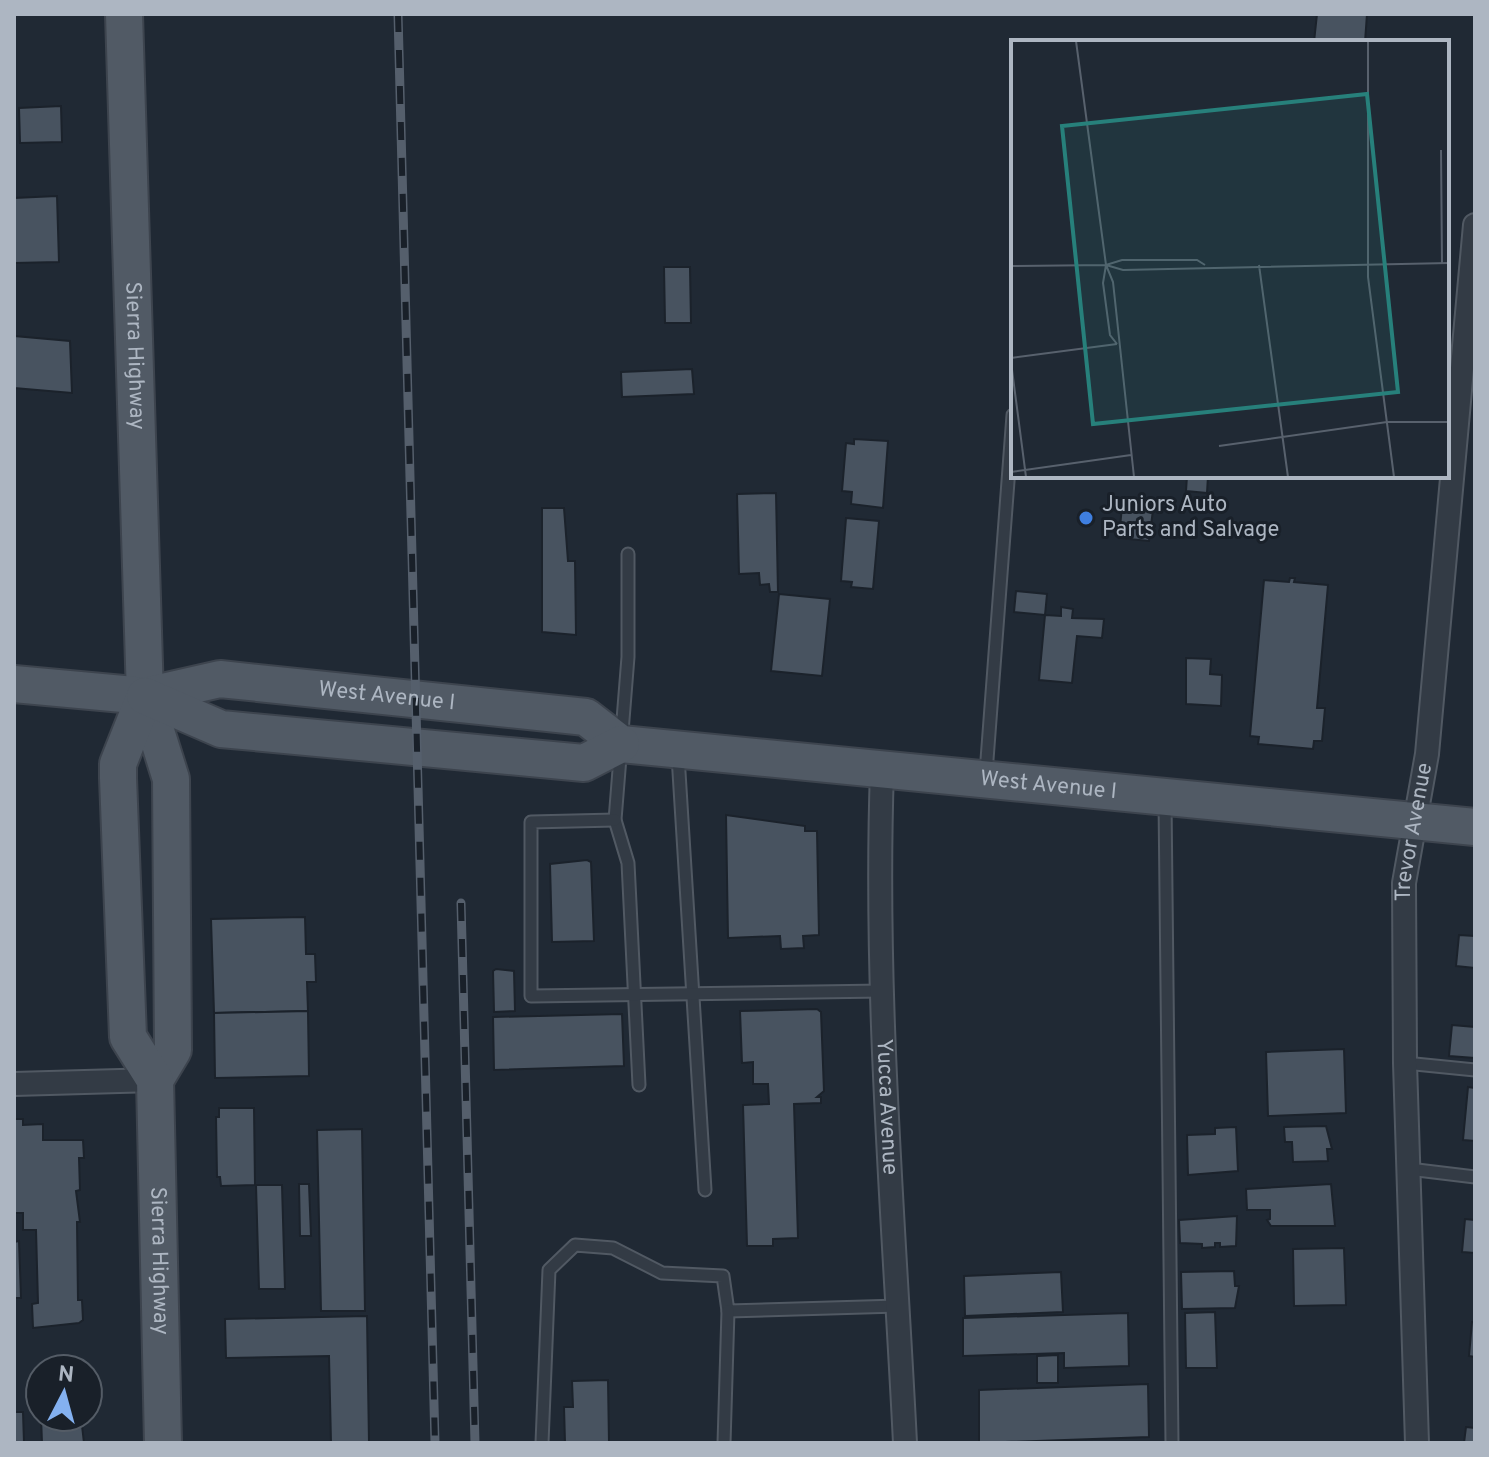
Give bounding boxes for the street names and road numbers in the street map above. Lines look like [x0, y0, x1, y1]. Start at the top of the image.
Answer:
street label: Sierra Highway [119, 281, 150, 430]
street label: West Avenue I [317, 676, 456, 717]
street label: Trevor Avenue [1390, 761, 1439, 901]
street label: West Avenue I [979, 765, 1118, 806]
street label: Yucca Avenue [870, 1038, 903, 1176]
street label: Sierra Highway [144, 1186, 174, 1335]

